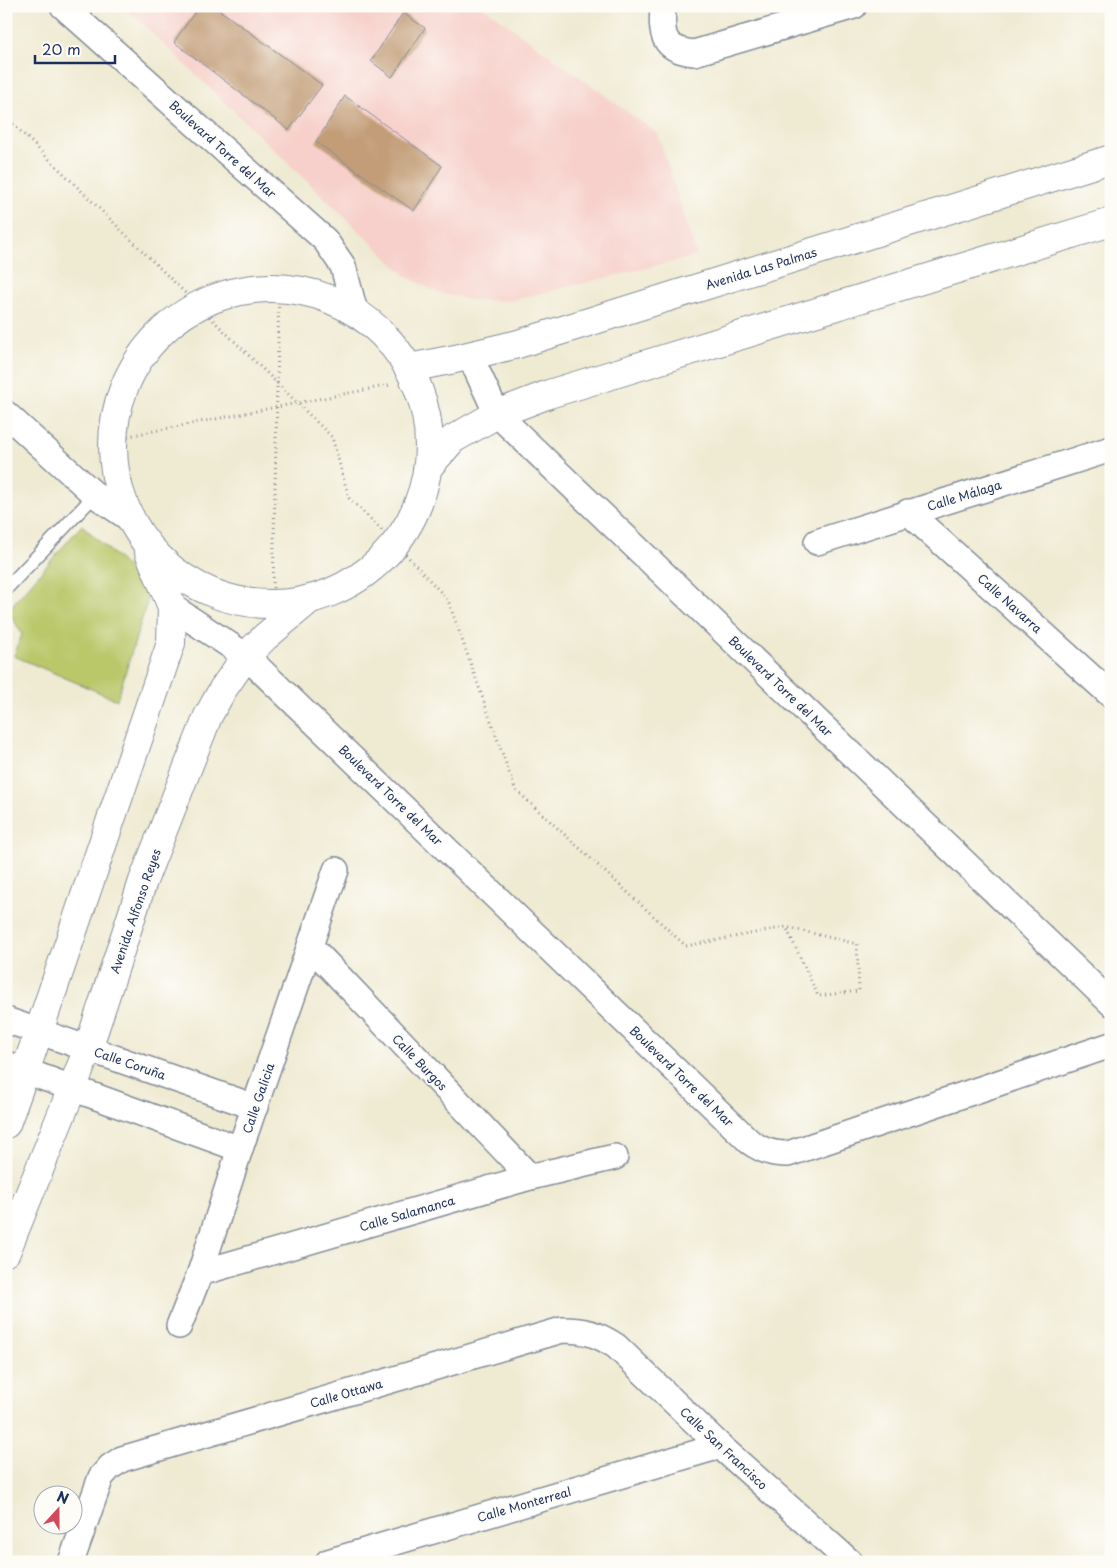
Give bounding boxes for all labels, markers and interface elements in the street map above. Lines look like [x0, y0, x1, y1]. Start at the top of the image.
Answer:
scale bar [35, 32, 115, 64]
text: 20 m [42, 37, 81, 60]
street label: Boulevard Torre del Mar [165, 96, 281, 202]
street label: Avenida Las Palmas [703, 242, 819, 293]
street label: Calle Málaga [925, 475, 1004, 515]
street label: Calle Navarra [974, 569, 1047, 637]
street label: Boulevard Torre del Mar [725, 631, 837, 741]
street label: Boulevard Torre del Mar [335, 740, 447, 850]
street label: Avenida Alfonso Reyes [105, 846, 165, 976]
street label: Boulevard Torre del Mar [626, 1021, 738, 1131]
street label: Calle Burgos [388, 1030, 452, 1095]
street label: Calle Coruña [92, 1042, 169, 1084]
street label: Calle Galicia [237, 1060, 279, 1136]
street label: Calle Salamanca [357, 1191, 457, 1235]
street label: Calle Ottawa [308, 1374, 385, 1412]
street label: Calle San Francisco [676, 1403, 772, 1494]
street label: Calle Monterreal [475, 1482, 573, 1526]
north arrow [32, 1486, 82, 1536]
text: N [54, 1486, 72, 1509]

